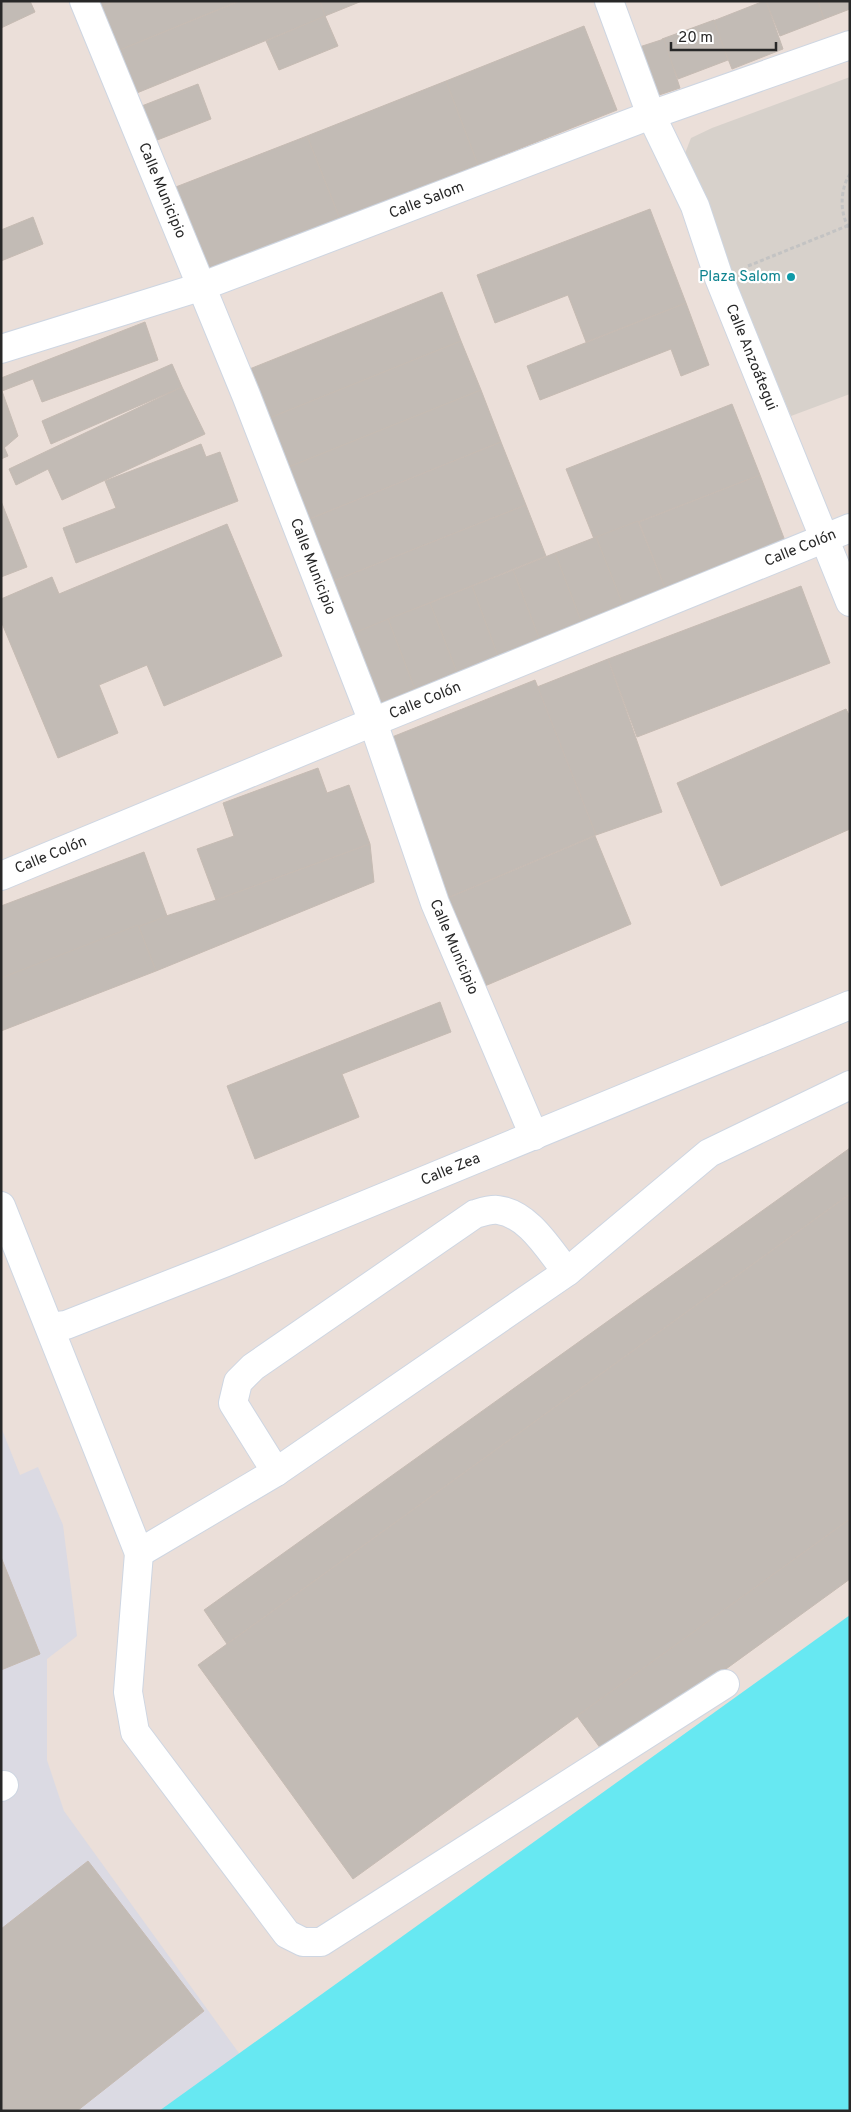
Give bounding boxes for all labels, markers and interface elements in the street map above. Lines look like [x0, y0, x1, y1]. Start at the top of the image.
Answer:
scale bar [671, 20, 776, 52]
text: 20 m [678, 29, 713, 48]
street label: Calle Municipio [134, 140, 190, 241]
street label: Calle Salom [386, 178, 467, 224]
place label: Plaza Salom [699, 268, 781, 287]
marker: Plaza Salom [785, 271, 797, 283]
street label: Calle Anzoátegui [721, 301, 781, 413]
street label: Calle Municipio [285, 516, 340, 617]
street label: Calle Colón [762, 525, 839, 571]
street label: Calle Colón [386, 678, 464, 724]
street label: Calle Colón [12, 832, 90, 879]
street label: Calle Municipio [425, 896, 482, 998]
street label: Calle Zea [418, 1149, 483, 1190]

